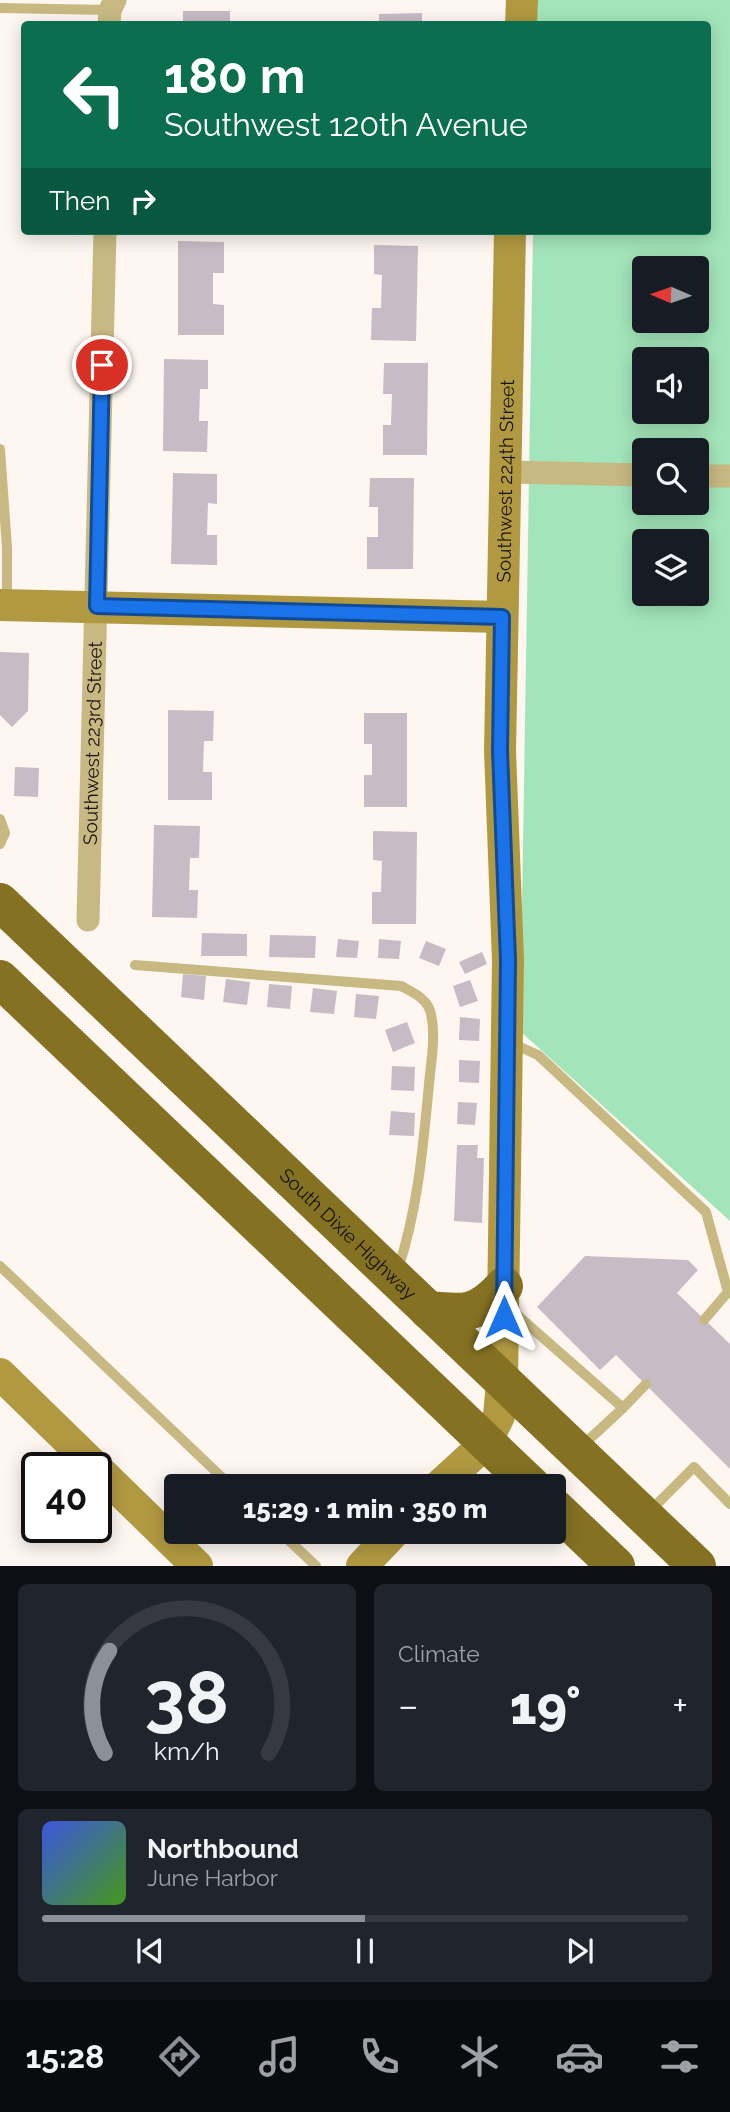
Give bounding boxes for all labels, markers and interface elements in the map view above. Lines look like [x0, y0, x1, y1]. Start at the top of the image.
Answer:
text: 180 m [164, 47, 305, 104]
icon: left [49, 49, 140, 140]
text: Southwest 120th Avenue [164, 106, 528, 143]
icon: right [124, 182, 162, 220]
text: Then [49, 186, 110, 216]
north arrow [632, 256, 709, 332]
map controls [632, 256, 709, 606]
pin [72, 335, 132, 395]
icon: arrive [83, 346, 121, 384]
button: sound [632, 347, 709, 424]
street label: Southwest 224th Street [492, 379, 518, 583]
button: search [632, 438, 709, 515]
button: layers [632, 529, 709, 606]
street label: Southwest 223rd Street [79, 640, 106, 845]
street label: South Dixie Highway [275, 1164, 421, 1304]
position arrow [467, 1280, 541, 1354]
speed limit sign: 40 [21, 1452, 112, 1543]
text: 15:29 · 1 min · 350 m [243, 1494, 487, 1524]
text: Climate [398, 1640, 480, 1667]
text: 38 [145, 1656, 229, 1741]
text: 19° [510, 1675, 581, 1736]
text: − [398, 1683, 418, 1728]
text: + [672, 1683, 688, 1728]
text: km/h [154, 1736, 220, 1766]
text: Northbound [147, 1834, 299, 1864]
text: June Harbor [147, 1864, 278, 1891]
icon: previous [131, 1932, 169, 1970]
icon: pause [346, 1932, 384, 1970]
icon: next [561, 1932, 599, 1970]
icon: directions [155, 2032, 204, 2081]
icon: music [255, 2032, 304, 2081]
icon: phone [355, 2032, 404, 2081]
icon: climate [455, 2032, 504, 2081]
icon: car [555, 2032, 604, 2081]
icon: filters [655, 2032, 704, 2081]
text: 15:28 [26, 2038, 104, 2075]

